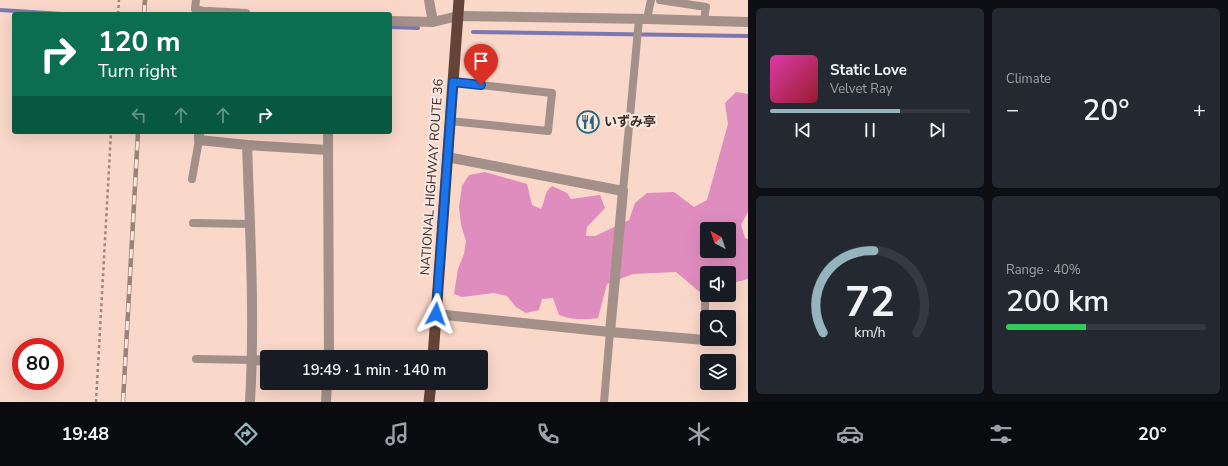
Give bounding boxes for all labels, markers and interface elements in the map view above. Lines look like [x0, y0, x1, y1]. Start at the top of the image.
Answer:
text: 120 m [98, 23, 181, 61]
icon: right [32, 28, 84, 80]
pin [464, 44, 498, 85]
icon: arrive [470, 50, 492, 72]
text: Turn right [98, 59, 177, 83]
text: Static Love [830, 60, 907, 80]
text: Climate [1006, 70, 1051, 88]
street label: NATIONAL HIGHWAY ROUTE 36 [416, 78, 448, 276]
text: Velvet Ray [830, 80, 892, 98]
text: 20° [1082, 90, 1130, 131]
text: − [1006, 95, 1019, 125]
text: + [1193, 95, 1206, 125]
icon: left [128, 104, 150, 126]
icon: ahead [170, 104, 192, 126]
icon: ahead [212, 104, 234, 126]
icon: right [254, 104, 276, 126]
restaurant icon: いずみ亭 [575, 109, 601, 135]
place label: いずみ亭 [604, 113, 656, 131]
icon: previous [792, 119, 814, 141]
icon: pause [859, 119, 881, 141]
icon: next [926, 119, 948, 141]
north arrow [700, 222, 736, 258]
map controls [700, 222, 736, 390]
text: Range · 40% [1006, 261, 1081, 279]
button: sound [700, 266, 736, 302]
text: 72 [845, 274, 895, 331]
text: 200 km [1006, 281, 1109, 322]
position arrow [415, 293, 457, 335]
button: search [700, 310, 736, 346]
text: km/h [854, 323, 886, 342]
speed limit sign: 80 [12, 338, 64, 390]
button: layers [700, 354, 736, 390]
text: 19:49 · 1 min · 140 m [302, 360, 446, 380]
icon: directions [232, 420, 260, 448]
icon: music [383, 420, 411, 448]
icon: phone [534, 420, 562, 448]
icon: climate [685, 420, 713, 448]
icon: car [836, 420, 864, 448]
icon: filters [987, 420, 1015, 448]
text: 19:48 [61, 422, 109, 446]
text: 20° [1138, 422, 1166, 446]

